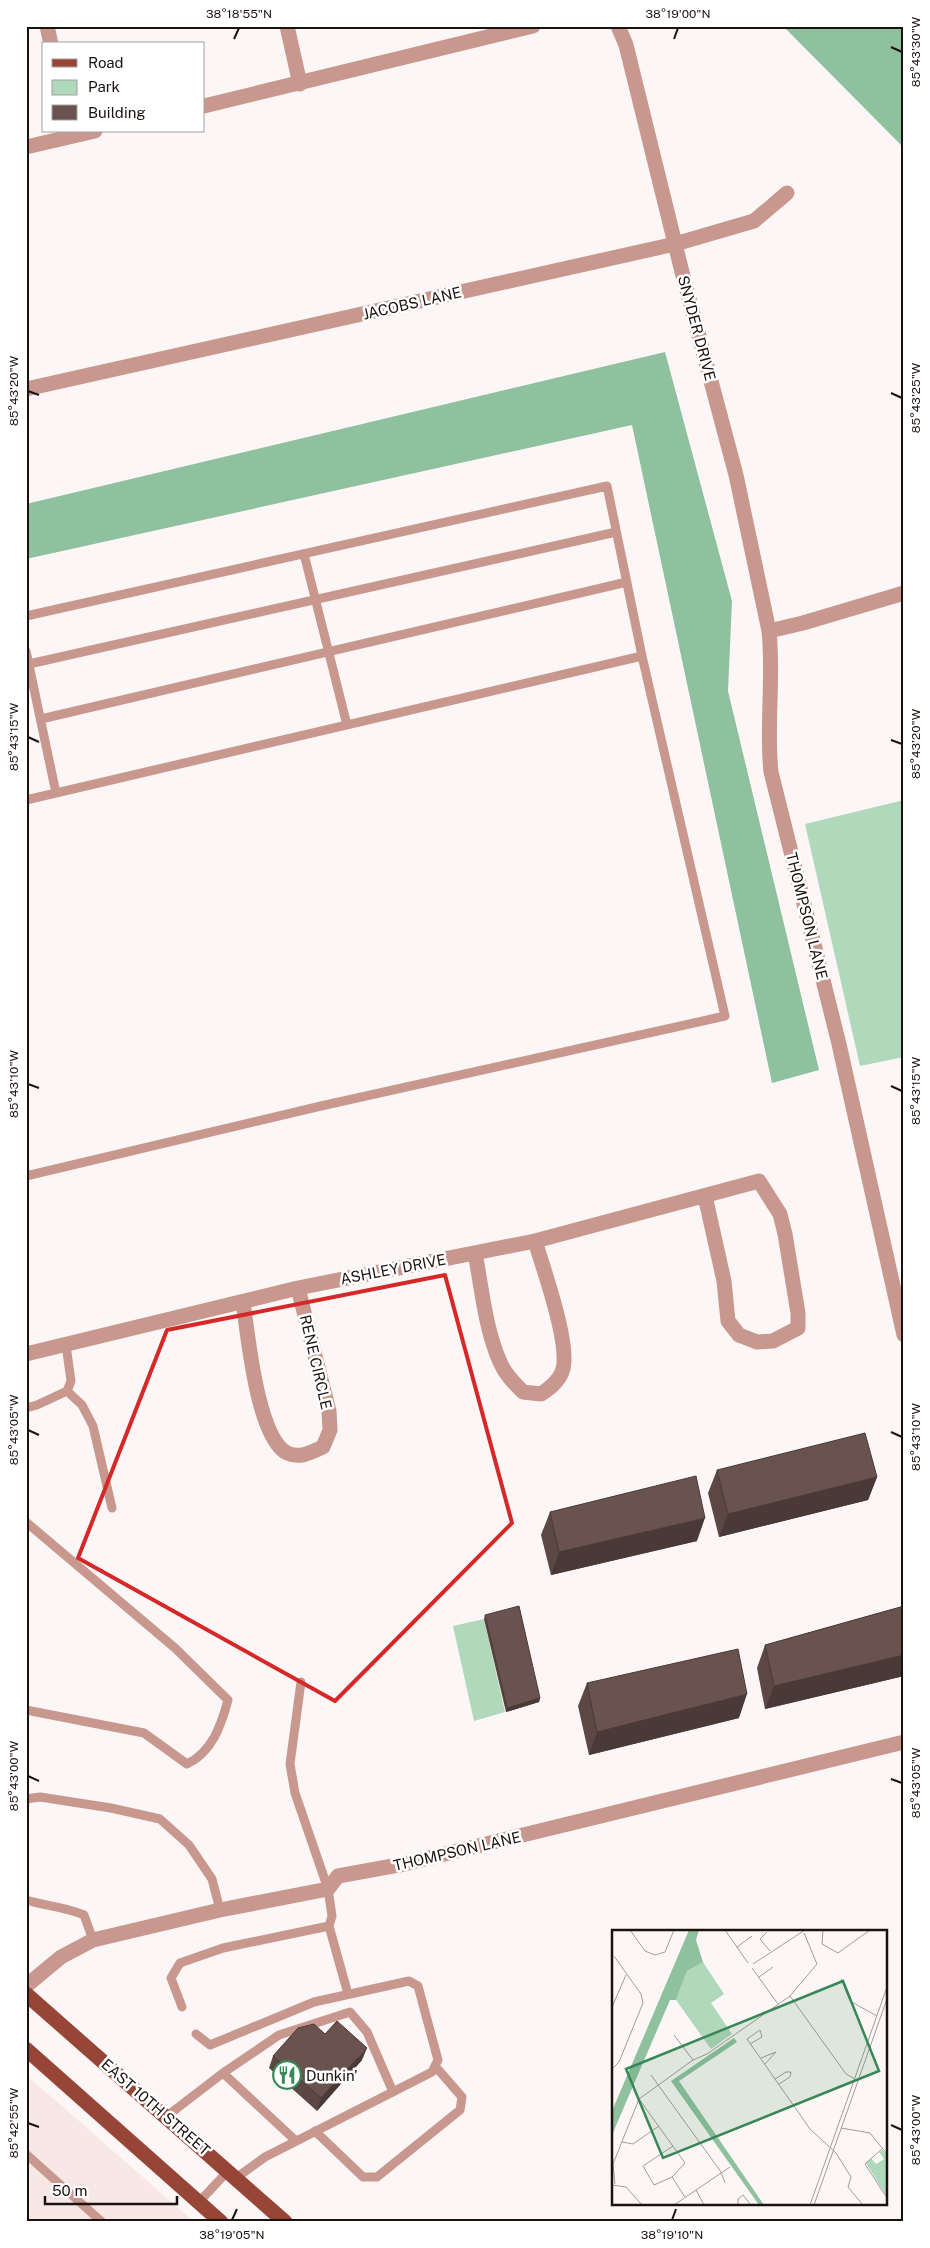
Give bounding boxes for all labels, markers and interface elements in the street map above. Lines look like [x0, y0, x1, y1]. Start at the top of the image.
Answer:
text: 38°18'55"N [206, 7, 272, 21]
text: 38°19'00"N [646, 7, 710, 21]
text: 85°43'30"W [909, 16, 923, 87]
legend [42, 42, 205, 132]
text: Road [88, 54, 124, 71]
text: Park [88, 78, 120, 95]
text: Building [88, 104, 146, 121]
street label: SNYDER DRIVE [675, 274, 719, 382]
street label: JACOBS LANE [361, 283, 463, 323]
text: 85°43'20"W [7, 355, 21, 426]
text: 85°43'25"W [909, 362, 923, 433]
text: 85°43'15"W [7, 702, 21, 771]
text: 85°43'20"W [909, 708, 923, 779]
street label: THOMPSON LANE [783, 851, 831, 981]
text: 85°43'10"W [7, 1050, 21, 1118]
text: 85°43'15"W [909, 1056, 923, 1125]
street label: ASHLEY DRIVE [339, 1250, 447, 1288]
street label: RENE CIRCLE [297, 1313, 335, 1411]
text: 85°43'05"W [7, 1394, 21, 1465]
text: 85°43'10"W [909, 1403, 923, 1471]
text: 85°43'00"W [7, 1740, 21, 1811]
text: 85°43'05"W [909, 1747, 923, 1818]
street label: THOMPSON LANE [392, 1828, 522, 1874]
inset map [612, 1930, 888, 2206]
street label: EAST 10TH STREET [98, 2055, 214, 2159]
restaurant icon: Dunkin' [272, 2060, 302, 2090]
place label: Dunkin' [306, 2067, 358, 2084]
text: 85°42'55"W [7, 2087, 21, 2158]
text: 85°43'00"W [909, 2094, 923, 2165]
scale bar [45, 2173, 178, 2205]
text: 50 m [52, 2182, 87, 2199]
text: 38°19'05"N [199, 2228, 265, 2242]
text: 38°19'10"N [641, 2228, 703, 2242]

